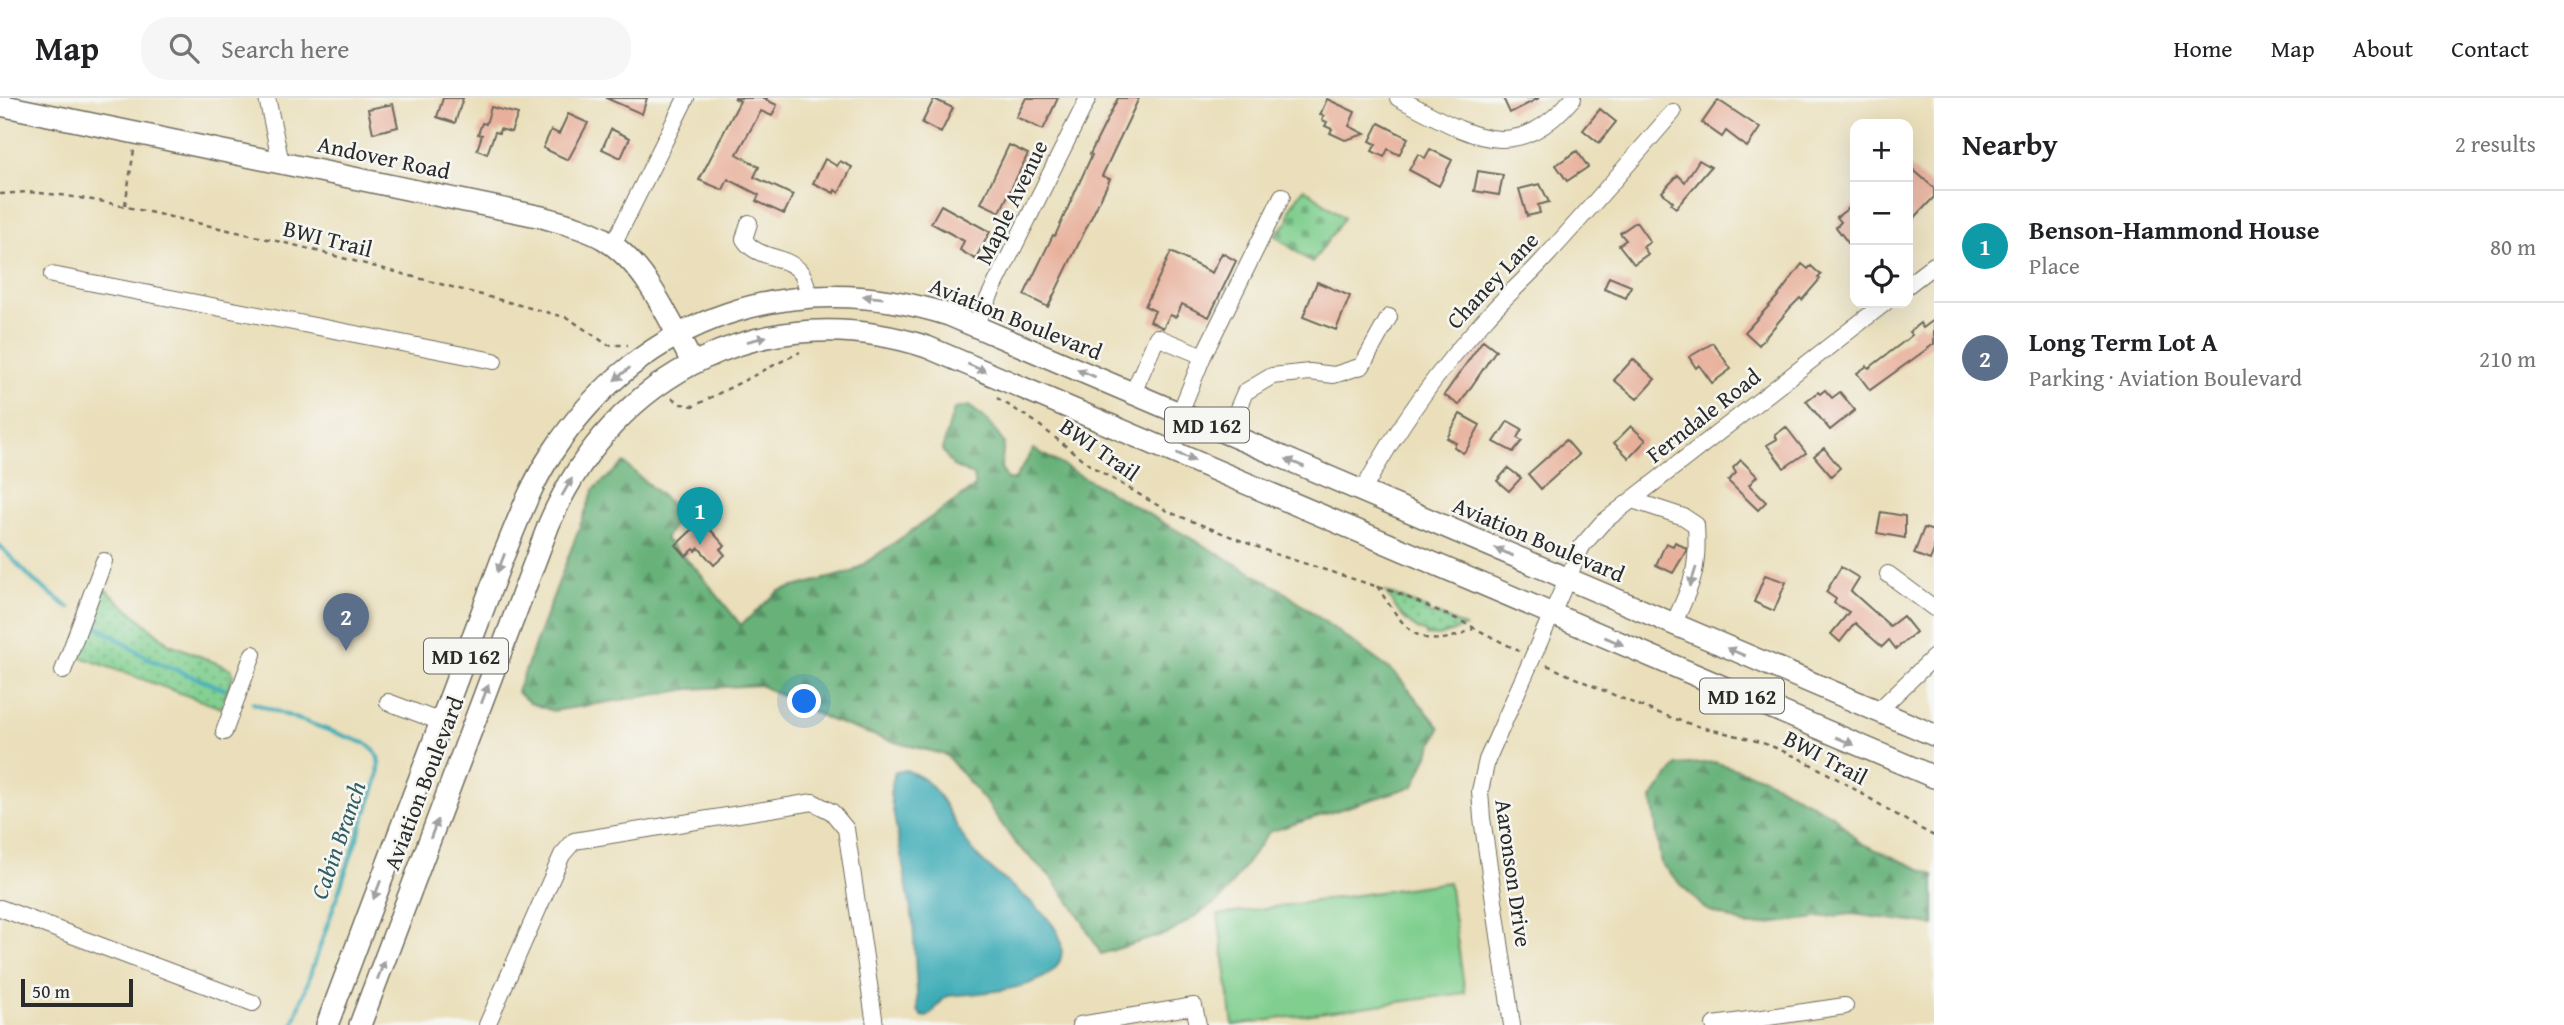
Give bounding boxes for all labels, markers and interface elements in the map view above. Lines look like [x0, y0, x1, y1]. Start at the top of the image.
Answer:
search box [141, 17, 631, 80]
text: Map [35, 24, 99, 72]
icon: search [165, 29, 203, 67]
text: Search here [221, 29, 349, 68]
text: Home [2174, 31, 2233, 66]
text: Map [2271, 31, 2315, 66]
text: About [2353, 31, 2413, 66]
text: Contact [2451, 31, 2529, 66]
map controls [1850, 119, 1913, 308]
button: + [1850, 119, 1913, 182]
text: Nearby [1962, 122, 2058, 166]
street label: Andover Road [315, 127, 454, 187]
text: 2 results [2455, 127, 2536, 160]
street label: Maple Avenue [967, 134, 1055, 270]
button: − [1850, 182, 1913, 245]
text: Benson-Hammond House [2029, 210, 2319, 249]
street label: BWI Trail [280, 211, 376, 265]
street label: Chaney Lane [1438, 224, 1546, 336]
text: 1 [1979, 230, 1991, 263]
text: 80 m [2490, 230, 2536, 263]
button: locate [1850, 245, 1913, 308]
text: Place [2029, 249, 2080, 282]
street label: Aviation Boulevard [925, 268, 1108, 368]
one-way arrow [861, 292, 883, 303]
text: Long Term Lot A [2029, 322, 2218, 361]
one-way arrow [747, 334, 768, 344]
text: 2 [1979, 342, 1991, 375]
text: 210 m [2479, 342, 2536, 375]
street label: Ferndale Road [1639, 359, 1768, 470]
text: Parking · Aviation Boulevard [2029, 361, 2302, 394]
one-way arrow [967, 362, 988, 373]
one-way arrow [614, 366, 631, 381]
one-way arrow [1076, 367, 1096, 379]
road number: MD 162 [1165, 408, 1249, 442]
street label: BWI Trail [1053, 409, 1147, 489]
one-way arrow [1176, 452, 1197, 463]
one-way arrow [1285, 457, 1305, 469]
one-way arrow [561, 477, 573, 496]
pin: 1 [677, 487, 723, 545]
street label: Aviation Boulevard [1448, 488, 1631, 590]
one-way arrow [1494, 547, 1515, 558]
one-way arrow [495, 552, 506, 573]
one-way arrow [1688, 566, 1698, 587]
pin: 2 [323, 593, 369, 651]
one-way arrow [1604, 635, 1624, 647]
road number: MD 162 [424, 638, 508, 674]
one-way arrow [1725, 646, 1746, 657]
road number: MD 162 [1700, 678, 1784, 714]
one-way arrow [479, 683, 490, 704]
your location [787, 684, 821, 718]
street label: Aviation Boulevard [375, 691, 472, 875]
street label: BWI Trail [1778, 721, 1874, 793]
one-way arrow [1835, 735, 1856, 746]
water label: Cabin Branch [302, 776, 374, 904]
street label: Aaronson Drive [1487, 797, 1541, 949]
one-way arrow [429, 818, 440, 839]
one-way arrow [372, 880, 383, 901]
one-way arrow [376, 960, 387, 981]
scale bar [21, 976, 133, 1008]
text: 50 m [32, 977, 70, 1005]

